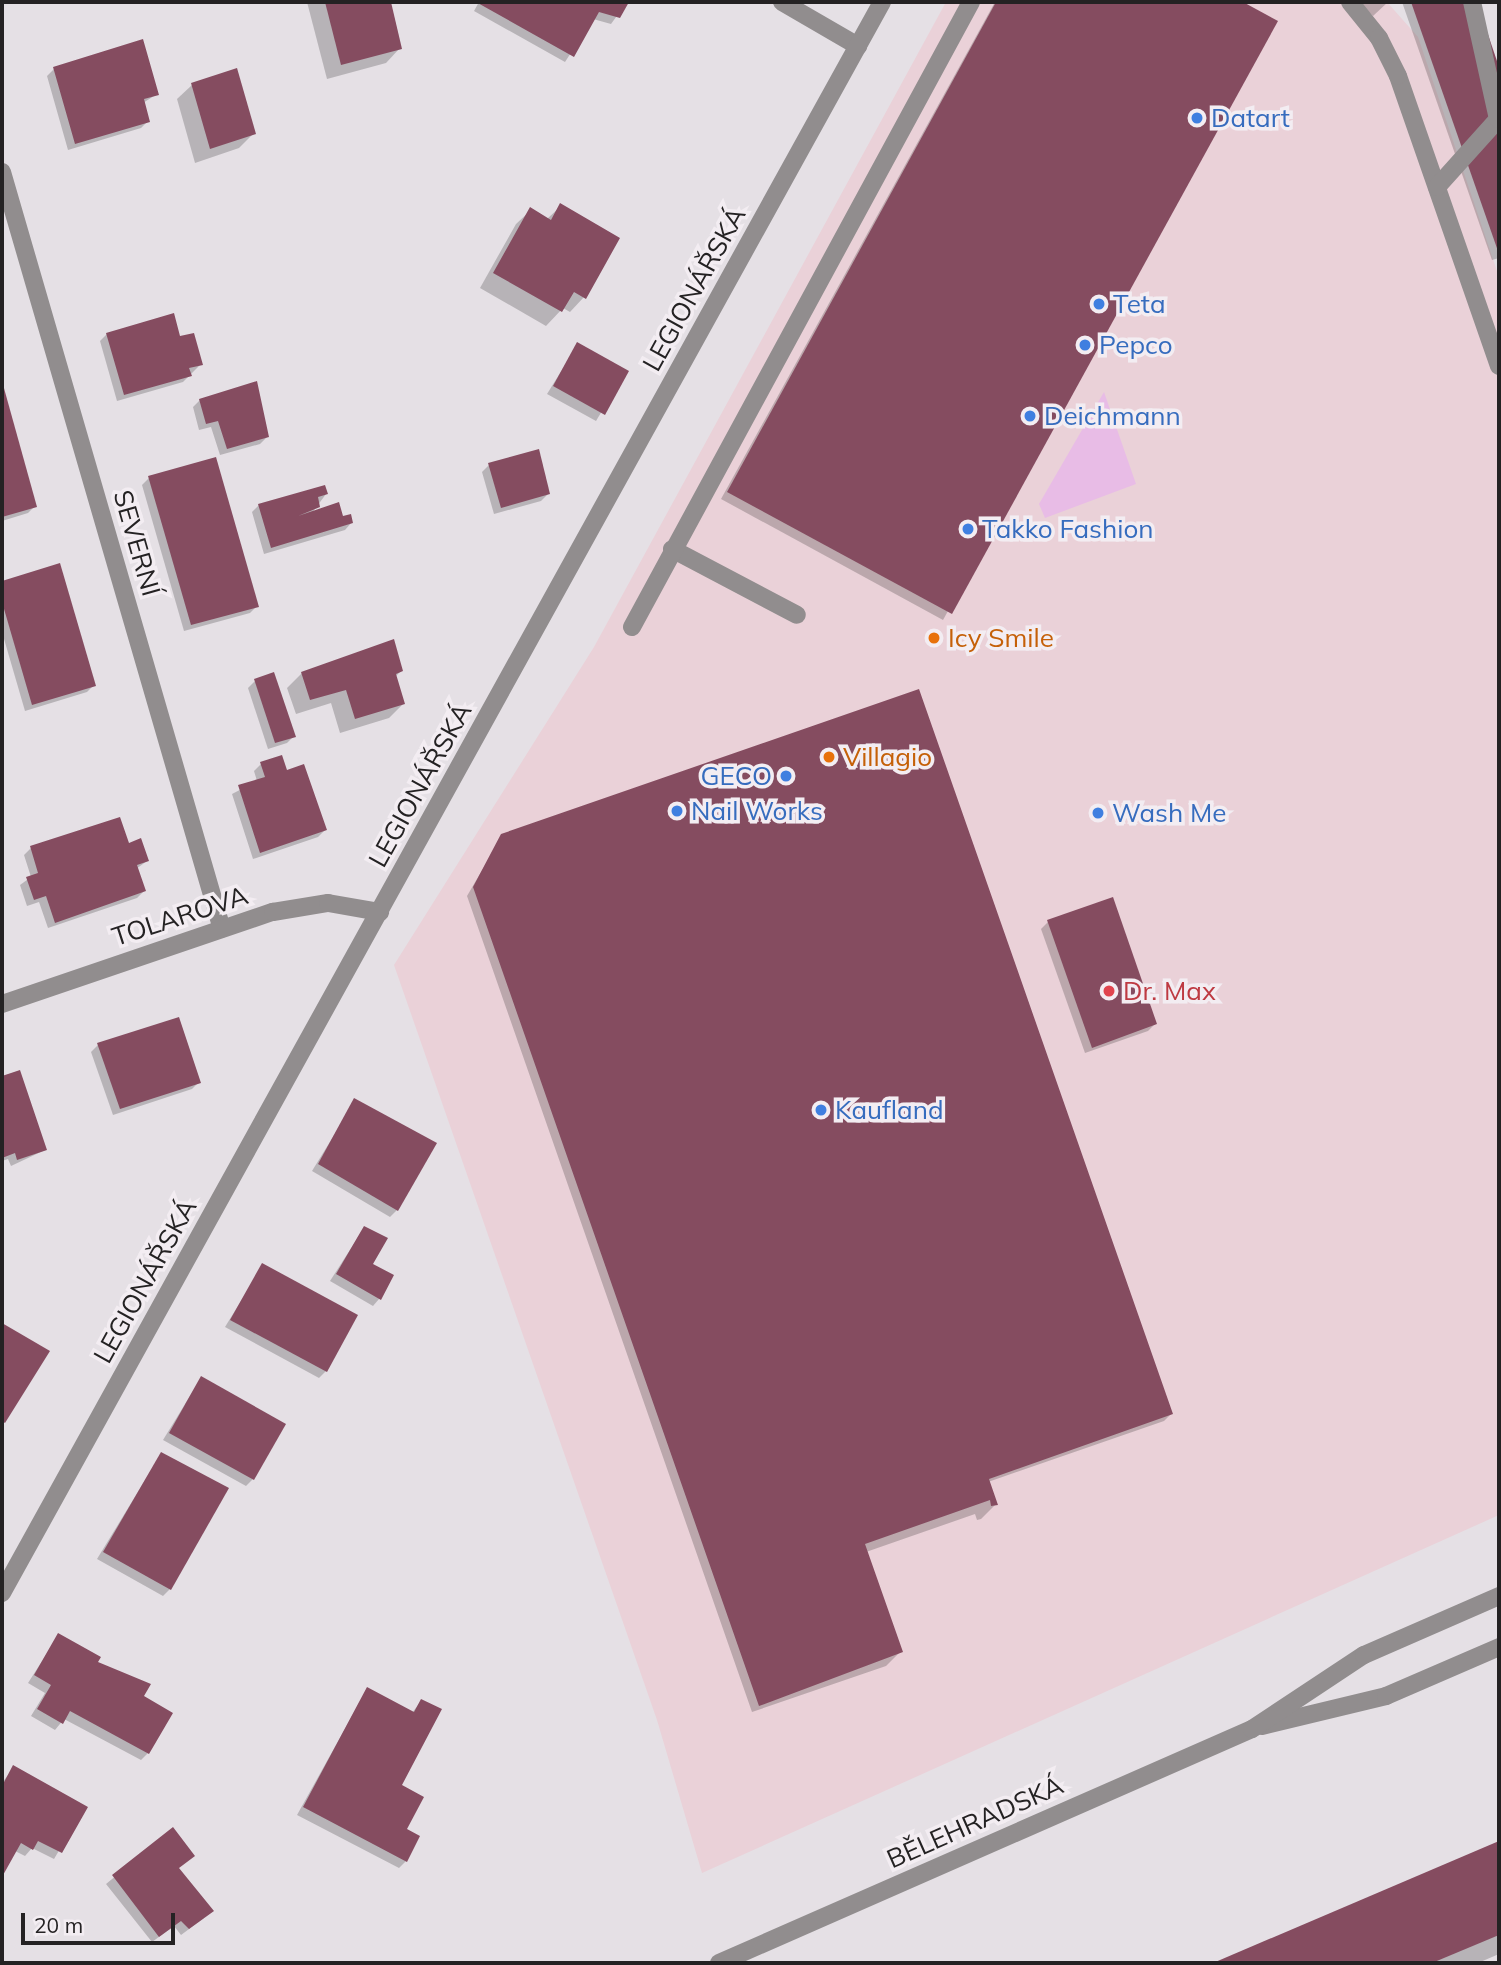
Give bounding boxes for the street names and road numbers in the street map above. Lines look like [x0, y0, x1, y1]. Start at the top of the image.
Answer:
street label: LEGIONÁŘSKÁ [636, 202, 752, 376]
street label: SEVERNÍ [107, 486, 167, 600]
street label: LEGIONÁŘSKÁ [362, 698, 478, 872]
street label: TOLAROVA [108, 879, 252, 953]
street label: LEGIONÁŘSKÁ [87, 1194, 203, 1368]
street label: BĚLEHRADSKÁ [882, 1769, 1068, 1875]

